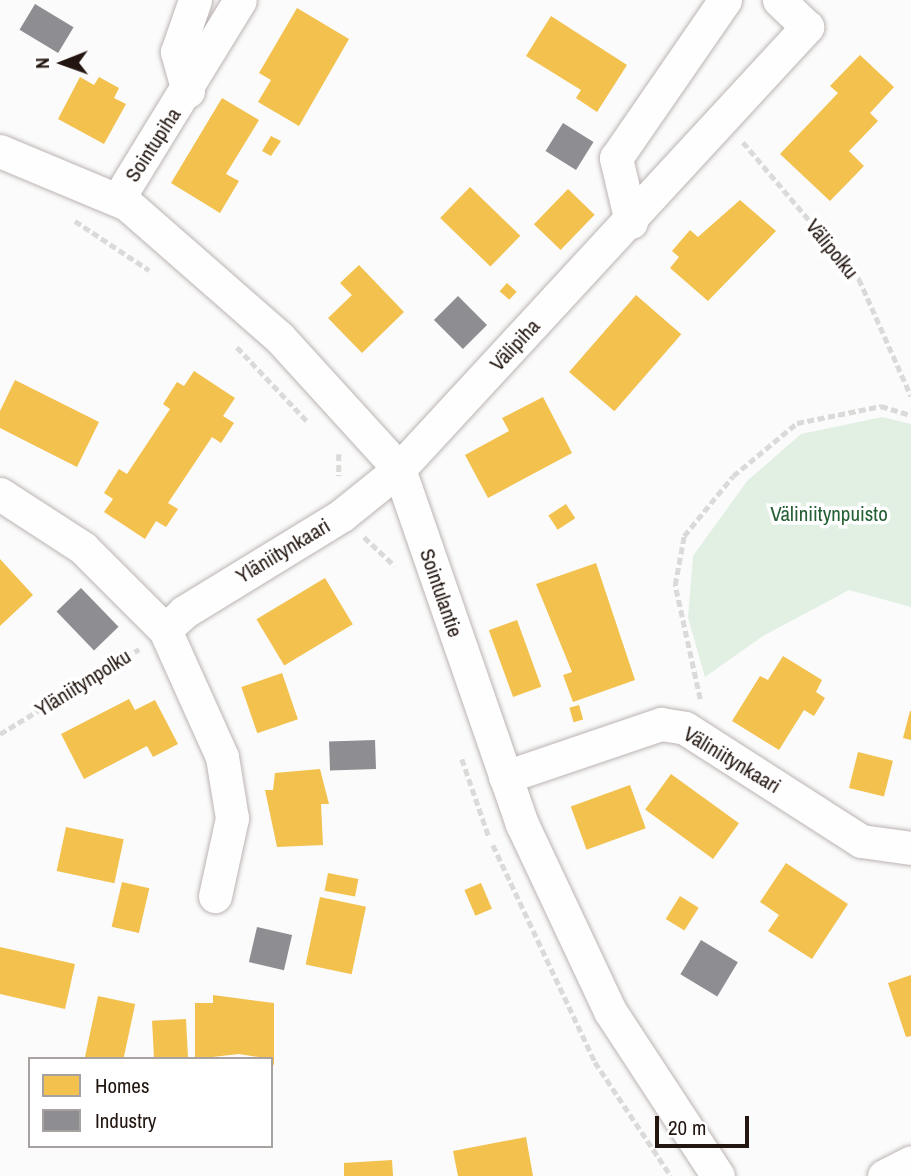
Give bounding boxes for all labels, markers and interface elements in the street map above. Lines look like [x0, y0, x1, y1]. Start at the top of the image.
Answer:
north arrow [28, 28, 98, 98]
text: N [29, 58, 55, 69]
street label: Sointupiha [120, 103, 186, 187]
street label: Välipolku [800, 214, 864, 284]
street label: Välipiha [485, 314, 545, 376]
park label: Väliniitynpuisto [770, 501, 888, 527]
street label: Yläniitynkaari [231, 513, 335, 589]
street label: Sointulantie [414, 545, 468, 641]
street label: Yläniitynpolku [30, 644, 136, 722]
street label: Väliniitynkaari [679, 721, 785, 799]
legend [28, 1057, 273, 1148]
text: Homes [95, 1071, 150, 1100]
scale bar [659, 1102, 754, 1146]
text: Industry [95, 1106, 156, 1135]
text: 20 m [668, 1113, 706, 1142]

